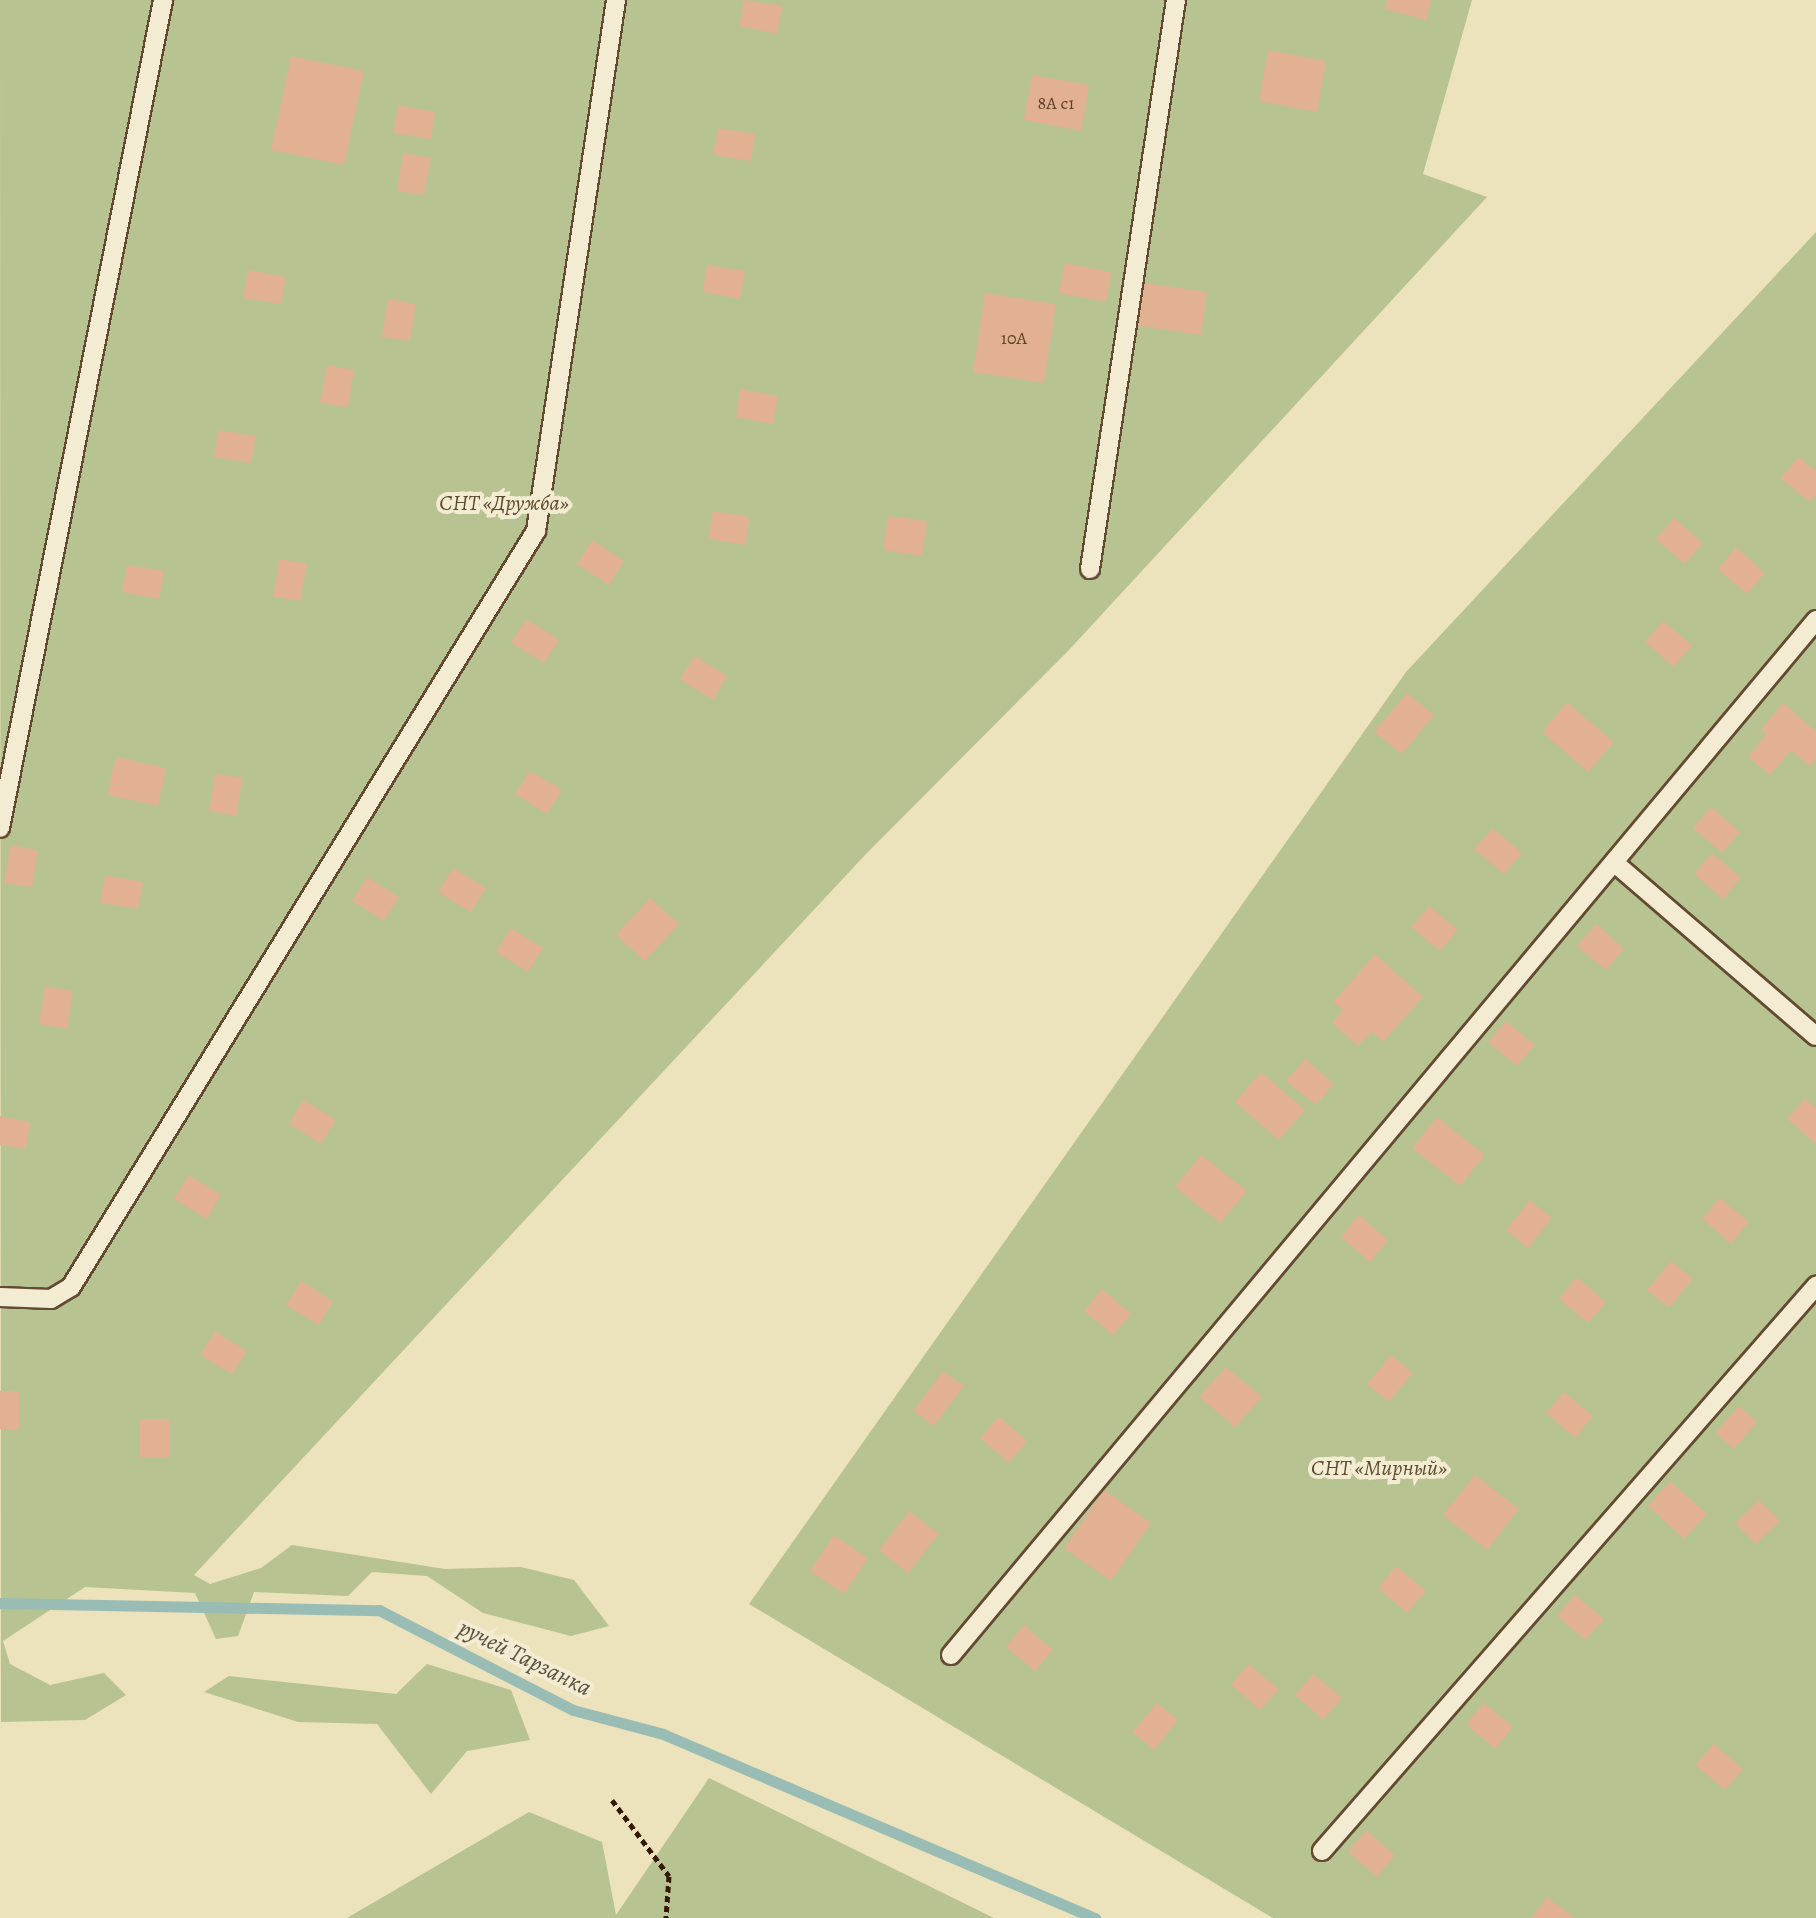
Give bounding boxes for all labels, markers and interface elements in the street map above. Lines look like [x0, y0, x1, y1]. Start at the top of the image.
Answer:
house number: 8А с1 [1038, 92, 1074, 114]
house number: 10А [1001, 327, 1027, 349]
park label: СНТ «Дружба» [439, 491, 569, 517]
park label: СНТ «Мирный» [1311, 1456, 1447, 1482]
water label: ручей Тарзанка [454, 1613, 596, 1703]

